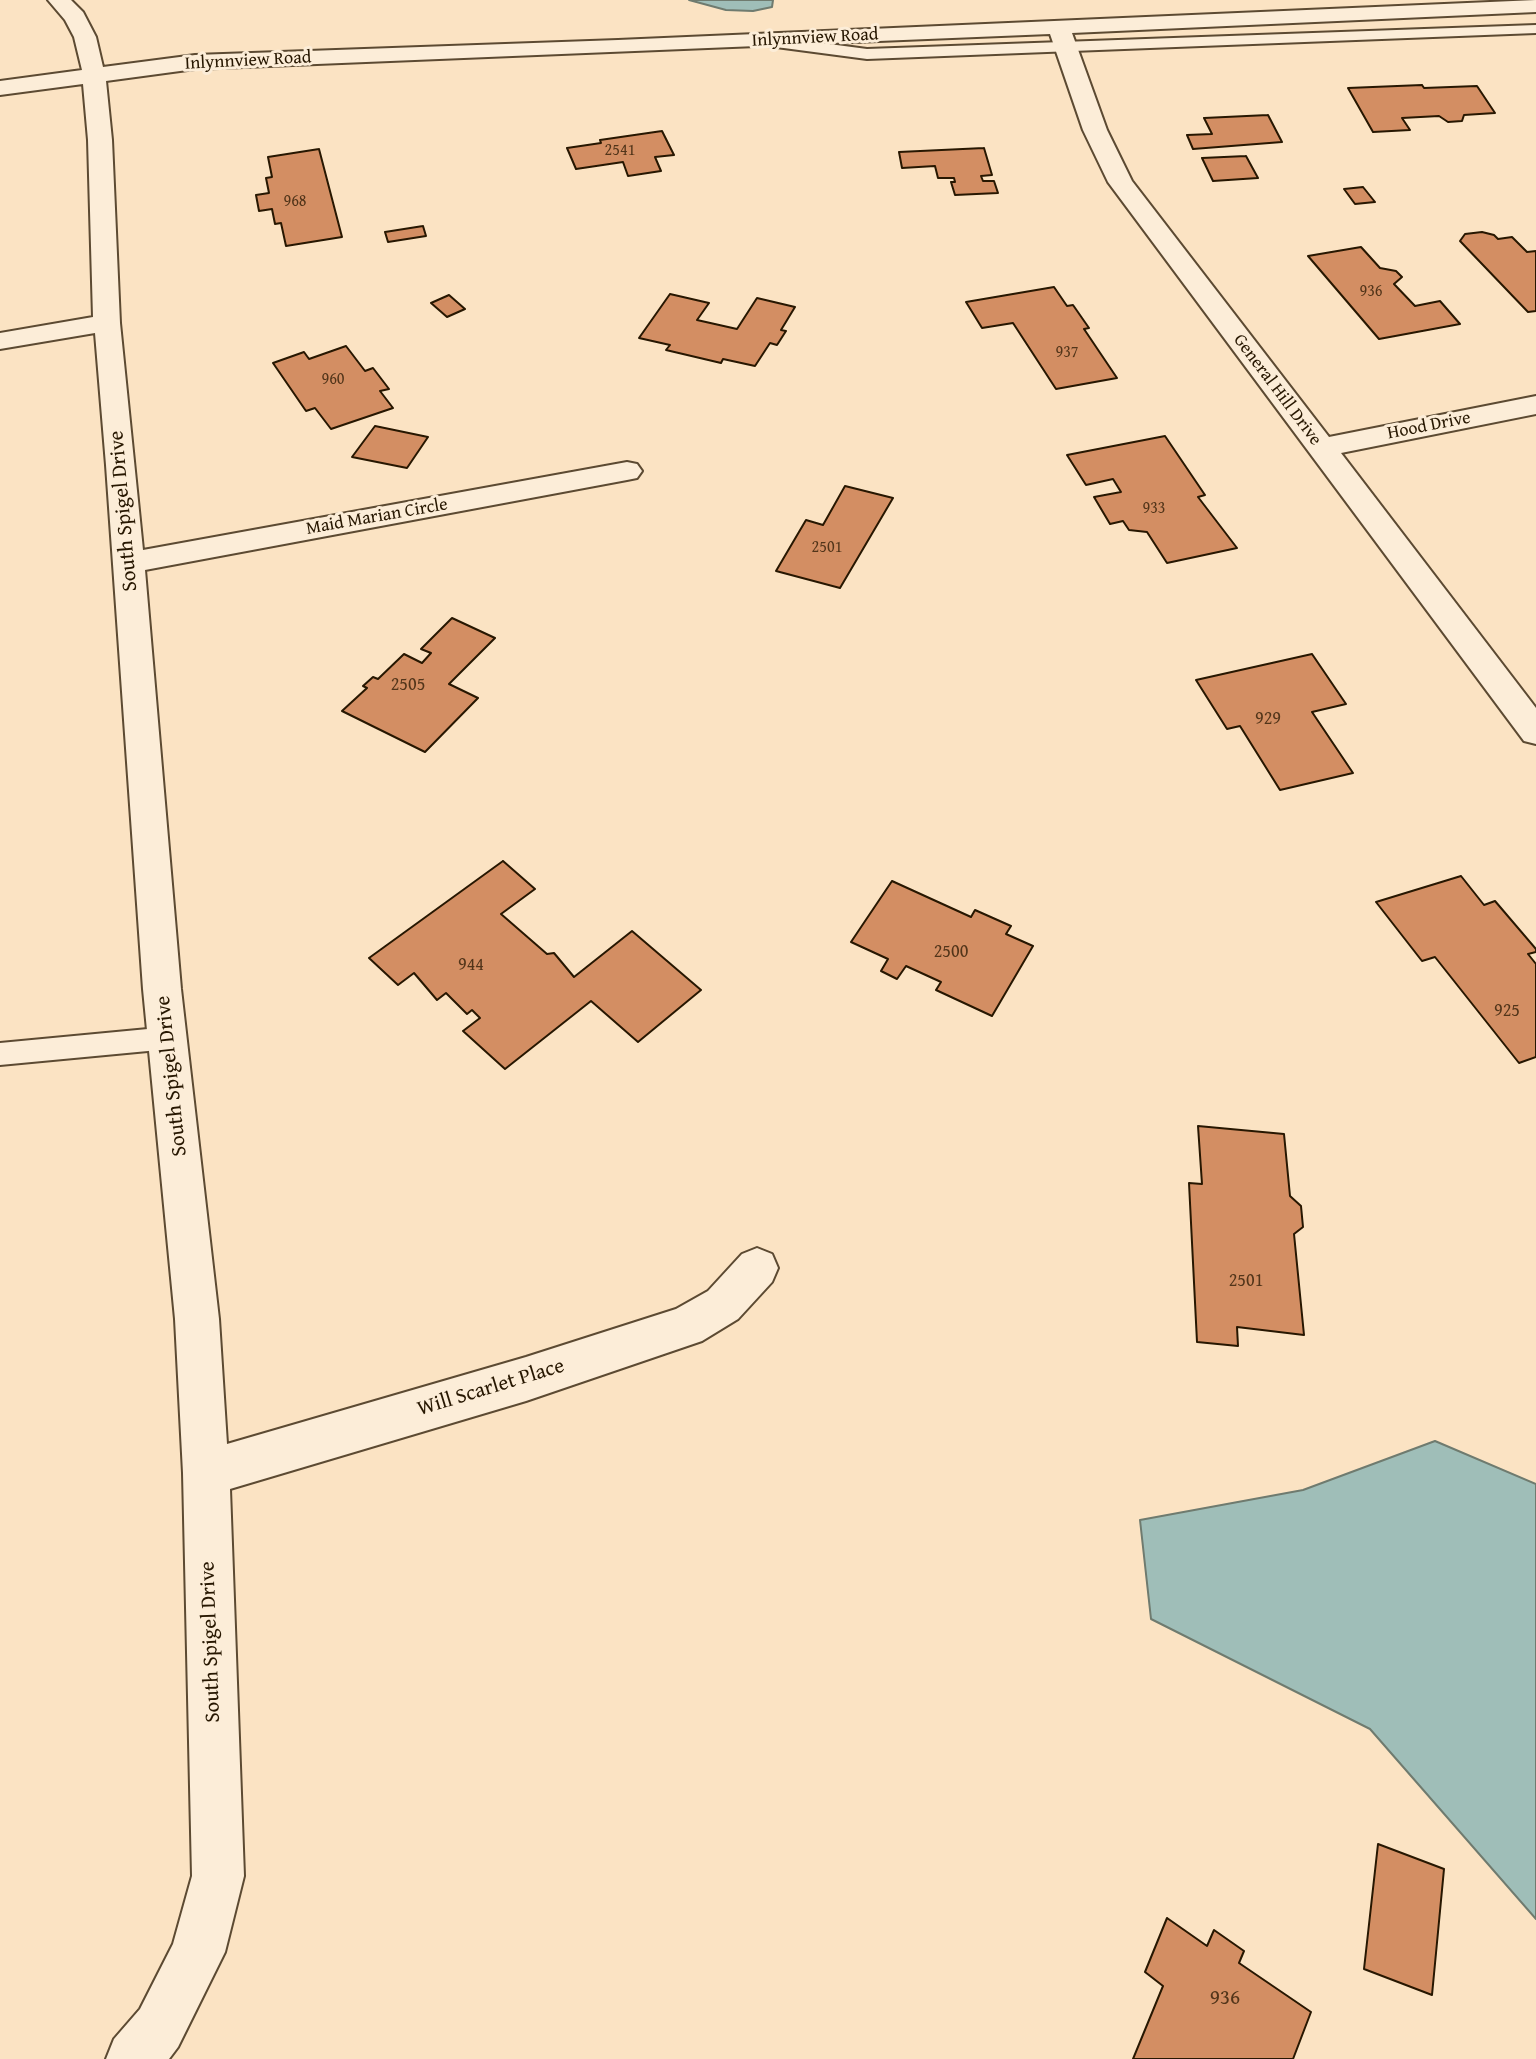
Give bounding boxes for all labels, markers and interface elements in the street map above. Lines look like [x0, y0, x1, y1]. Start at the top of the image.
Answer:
street label: Inlynnview Road [751, 24, 879, 52]
street label: Inlynnview Road [184, 47, 312, 75]
house number: 2541 [605, 141, 635, 161]
house number: 968 [283, 192, 307, 212]
house number: 936 [1359, 282, 1383, 302]
street label: General Hill Drive [1228, 330, 1326, 450]
house number: 937 [1055, 343, 1079, 363]
house number: 960 [321, 370, 345, 390]
street label: Hood Drive [1386, 407, 1472, 445]
street label: South Spigel Drive [104, 429, 144, 593]
street label: Maid Marian Circle [305, 494, 449, 540]
house number: 933 [1142, 499, 1166, 519]
house number: 2501 [812, 538, 842, 558]
house number: 2505 [391, 674, 425, 696]
house number: 929 [1255, 708, 1281, 730]
house number: 2500 [934, 941, 968, 963]
house number: 944 [458, 954, 484, 976]
street label: South Spigel Drive [151, 994, 193, 1158]
house number: 925 [1494, 1000, 1520, 1022]
house number: 2501 [1229, 1270, 1263, 1292]
street label: Will Scarlet Place [414, 1354, 568, 1422]
street label: South Spigel Drive [196, 1561, 226, 1723]
house number: 936 [1210, 1986, 1240, 2012]

